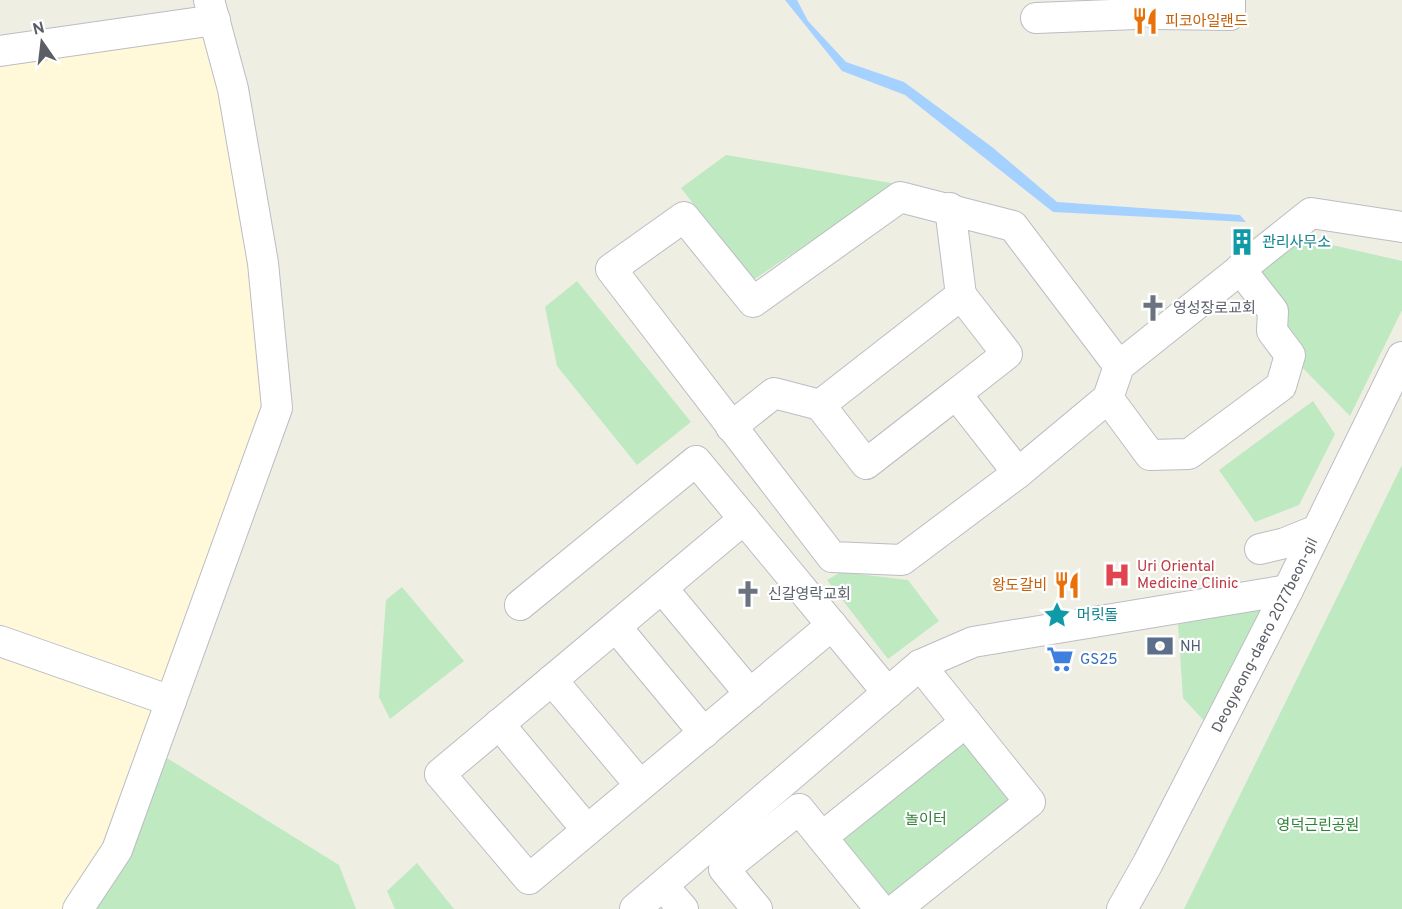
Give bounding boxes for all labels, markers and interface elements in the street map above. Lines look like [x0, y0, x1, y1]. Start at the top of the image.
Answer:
restaurant icon: 피코아일랜드 [1130, 6, 1160, 36]
north arrow [12, 12, 72, 72]
place label: 피코아일랜드 [1165, 13, 1248, 32]
text: N [31, 18, 47, 40]
building icon: 관리사무소 [1227, 227, 1257, 257]
place label: 관리사무소 [1262, 234, 1331, 253]
church icon: 영성장로교회 [1138, 293, 1168, 323]
place label: 영성장로교회 [1173, 300, 1256, 319]
street label: Deogyeong-daero 2077beon-gil [1208, 535, 1323, 736]
place label: Uri Oriental Medicine Clinic [1137, 558, 1238, 594]
hospital icon: Uri Oriental Medicine Clinic [1102, 560, 1132, 590]
restaurant icon: 왕도갈비 [1052, 570, 1082, 600]
place label: 왕도갈비 [992, 577, 1047, 596]
church icon: 신갈영락교회 [733, 579, 763, 609]
place label: 신갈영락교회 [768, 586, 851, 605]
place icon: 머릿돌 [1042, 600, 1072, 630]
place label: 머릿돌 [1077, 607, 1118, 626]
bank icon: NH [1145, 631, 1175, 661]
place label: NH [1180, 638, 1201, 657]
supermarket icon: GS25 [1045, 644, 1075, 674]
place label: GS25 [1080, 651, 1118, 670]
park label: 놀이터 [905, 811, 947, 830]
park label: 영덕근린공원 [1277, 817, 1359, 836]

